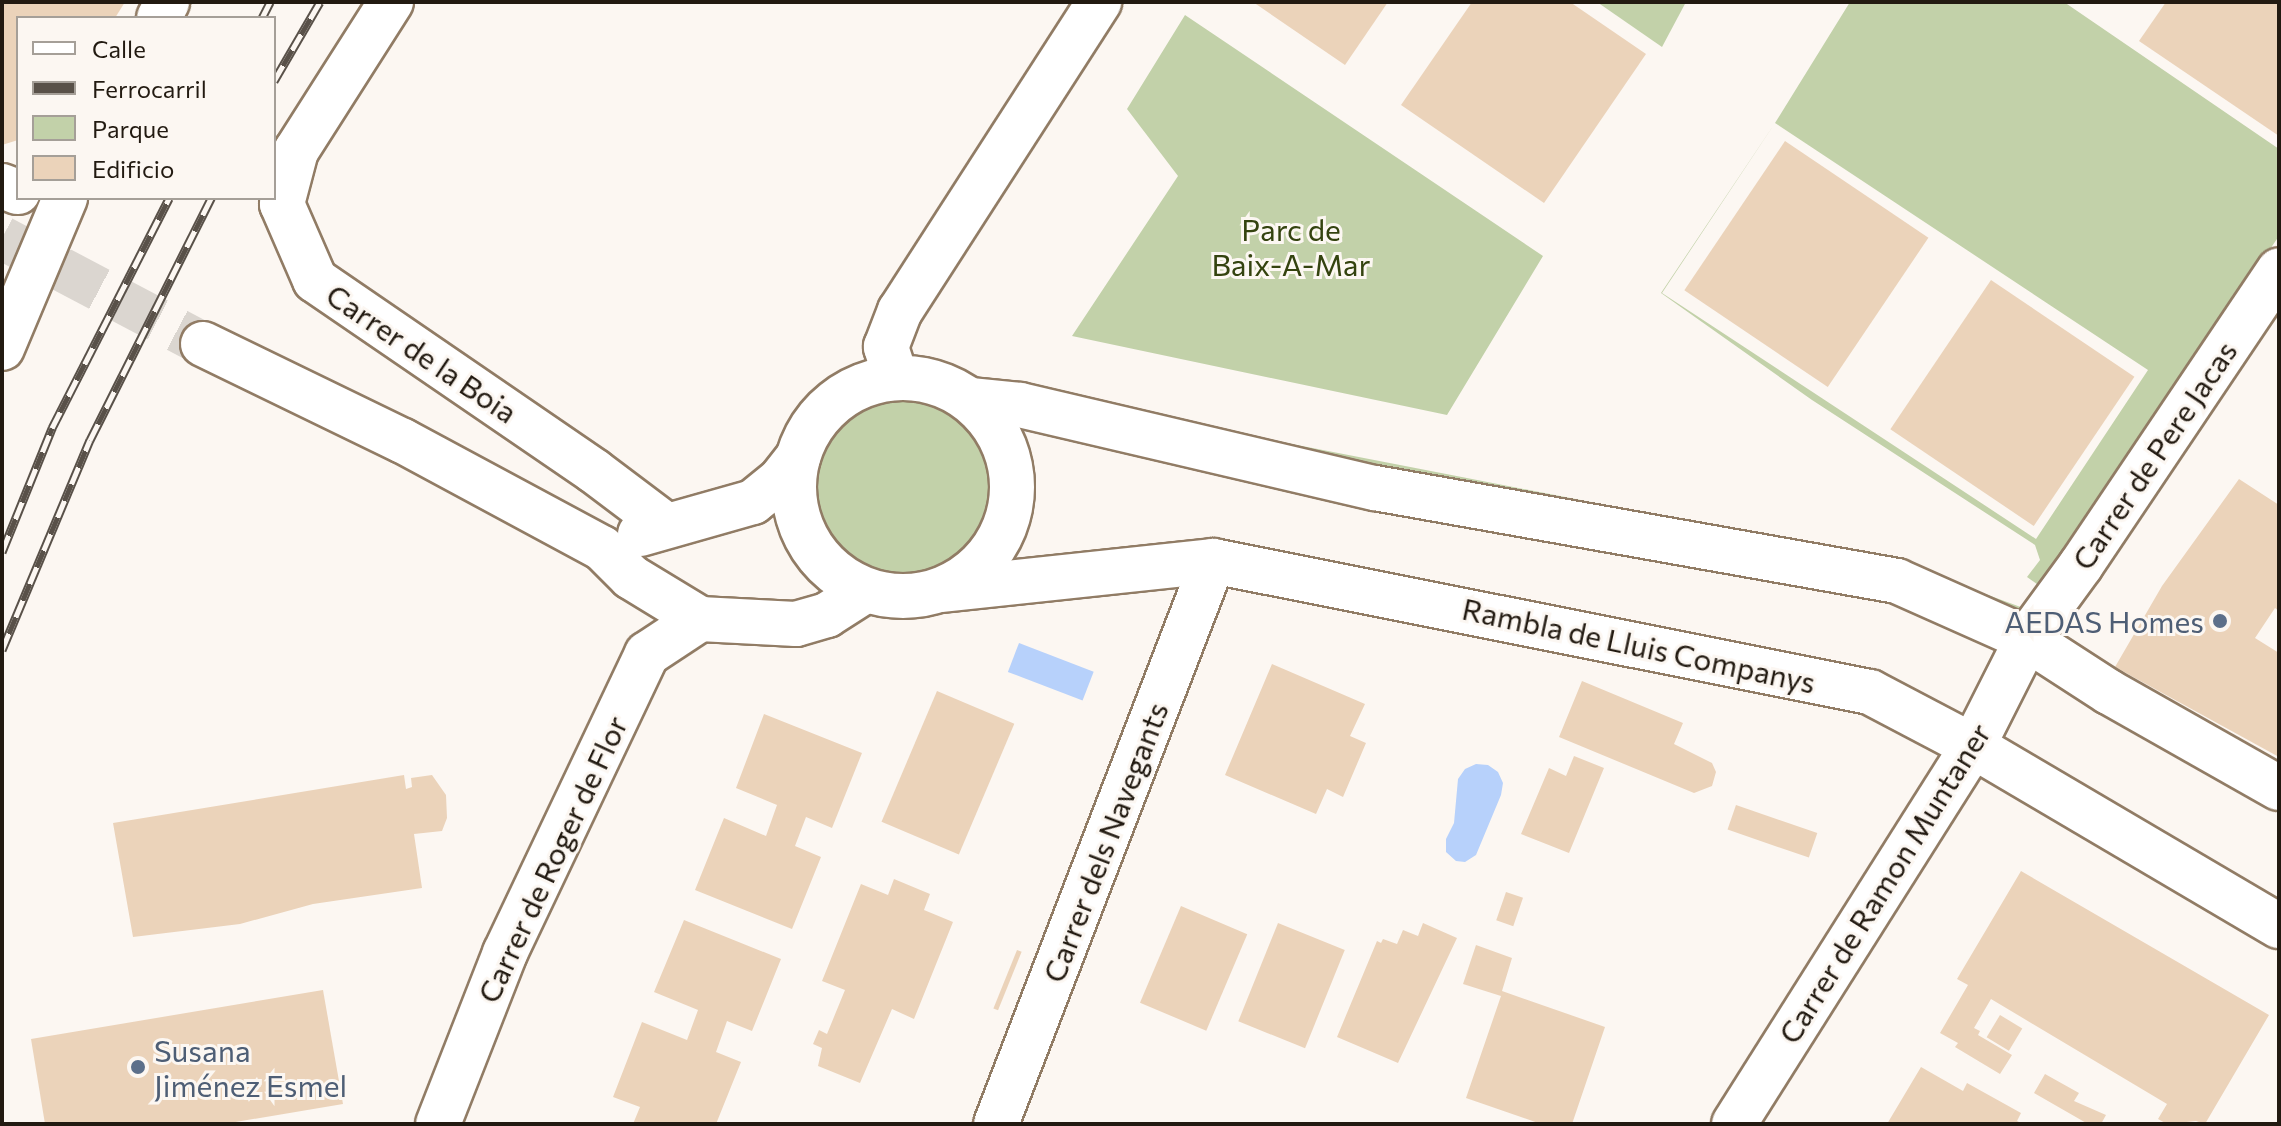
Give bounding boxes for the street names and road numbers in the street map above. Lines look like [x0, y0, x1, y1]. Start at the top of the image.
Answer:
street label: Carrer de la Boia [320, 276, 524, 430]
street label: Carrer de Pere Jacas [2064, 334, 2244, 576]
street label: Rambla de Lluis Companys [1459, 590, 1819, 700]
street label: Carrer dels Navegants [1035, 697, 1175, 987]
street label: Carrer de Roger de Flor [470, 710, 634, 1008]
street label: Carrer de Ramon Muntaner [1771, 716, 1997, 1050]

